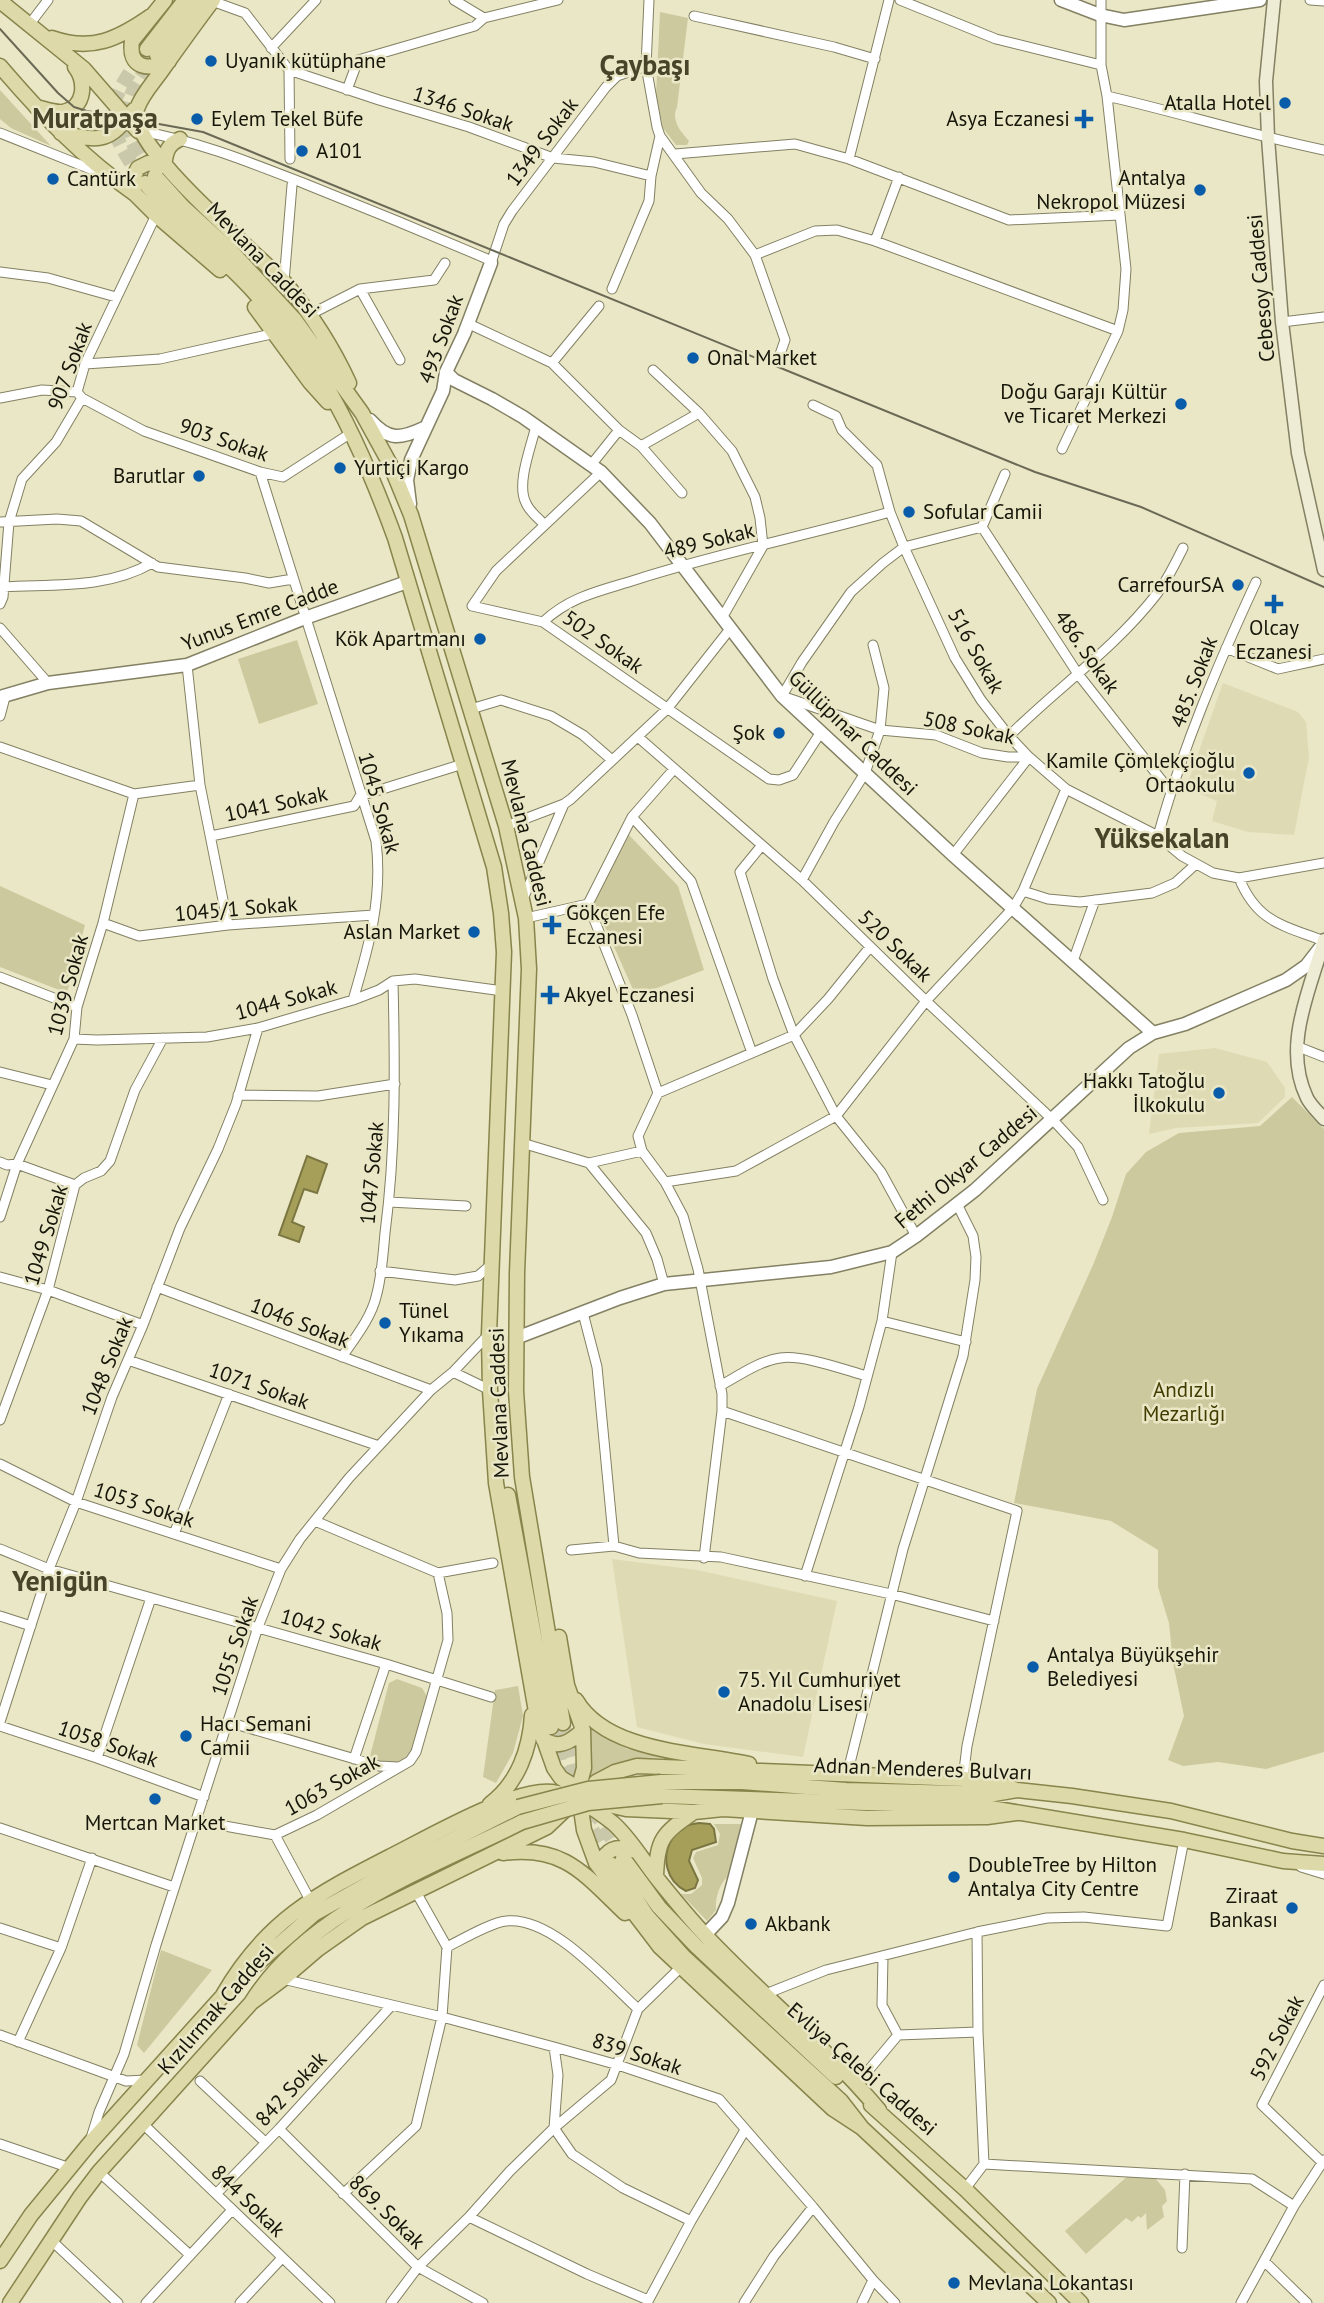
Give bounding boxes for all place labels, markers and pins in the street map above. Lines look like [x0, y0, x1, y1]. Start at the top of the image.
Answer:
place label: Uyanık kütüphane [225, 47, 386, 74]
marker: Uyanık kütüphane [203, 53, 219, 69]
place label: Atalla Hotel [1164, 89, 1271, 116]
marker: Atalla Hotel [1277, 95, 1293, 111]
place label: Eylem Tekel Büfe [211, 105, 363, 132]
place label: Asya Eczanesi [946, 105, 1070, 132]
marker: Eylem Tekel Büfe [189, 111, 205, 127]
marker: Asya Eczanesi [1076, 111, 1092, 127]
place label: A101 [316, 137, 363, 164]
marker: A101 [294, 143, 310, 159]
place label: Antalya Nekropol Müzesi [1036, 164, 1186, 215]
place label: Cantürk [67, 165, 136, 192]
marker: Cantürk [45, 171, 61, 187]
marker: Antalya Nekropol Müzesi [1192, 182, 1208, 198]
place label: Onal Market [707, 344, 817, 371]
marker: Onal Market [685, 350, 701, 366]
place label: Doğu Garajı Kültür ve Ticaret Merkezi [1000, 378, 1167, 429]
marker: Doğu Garajı Kültür ve Ticaret Merkezi [1173, 396, 1189, 412]
place label: Yurtiçi Kargo [354, 454, 469, 481]
marker: Yurtiçi Kargo [332, 460, 348, 476]
place label: Barutlar [113, 462, 185, 489]
marker: Barutlar [191, 468, 207, 484]
place label: Sofular Camii [923, 498, 1043, 525]
marker: Sofular Camii [901, 504, 917, 520]
place label: CarrefourSA [1117, 571, 1225, 598]
marker: CarrefourSA [1230, 577, 1246, 593]
marker: Olcay Eczanesi [1266, 596, 1282, 612]
place label: Olcay Eczanesi [1236, 614, 1312, 665]
place label: Kök Apartmanı [335, 625, 466, 652]
marker: Kök Apartmanı [472, 631, 488, 647]
place label: Şok [733, 719, 765, 746]
marker: Şok [771, 725, 787, 741]
place label: Kamile Çömlekçioğlu Ortaokulu [1046, 747, 1235, 798]
marker: Kamile Çömlekçioğlu Ortaokulu [1241, 765, 1257, 781]
place label: Gökçen Efe Eczanesi [566, 899, 665, 950]
marker: Gökçen Efe Eczanesi [544, 917, 560, 933]
place label: Aslan Market [343, 918, 460, 945]
marker: Aslan Market [466, 924, 482, 940]
place label: Akyel Eczanesi [564, 981, 695, 1008]
marker: Akyel Eczanesi [542, 987, 558, 1003]
place label: Hakkı Tatoğlu İlkokulu [1083, 1067, 1205, 1118]
marker: Hakkı Tatoğlu İlkokulu [1211, 1085, 1227, 1101]
place label: Tünel Yıkama [399, 1297, 464, 1348]
marker: Tünel Yıkama [377, 1315, 393, 1331]
place label: Antalya Büyükşehir Belediyesi [1047, 1641, 1219, 1692]
marker: Antalya Büyükşehir Belediyesi [1025, 1659, 1041, 1675]
place label: 75. Yıl Cumhuriyet Anadolu Lisesi [738, 1666, 901, 1717]
marker: 75. Yıl Cumhuriyet Anadolu Lisesi [716, 1684, 732, 1700]
place label: Hacı Semani Camii [200, 1710, 312, 1761]
marker: Hacı Semani Camii [178, 1728, 194, 1744]
marker: Mertcan Market [147, 1791, 163, 1807]
place label: Mertcan Market [85, 1809, 225, 1836]
place label: DoubleTree by Hilton Antalya City Centre [968, 1851, 1157, 1902]
marker: DoubleTree by Hilton Antalya City Centre [946, 1869, 962, 1885]
place label: Ziraat Bankası [1209, 1882, 1278, 1933]
marker: Ziraat Bankası [1284, 1900, 1300, 1916]
place label: Akbank [765, 1910, 831, 1937]
marker: Akbank [743, 1916, 759, 1932]
place label: Mevlana Lokantası [968, 2269, 1134, 2296]
marker: Mevlana Lokantası [946, 2275, 962, 2291]

